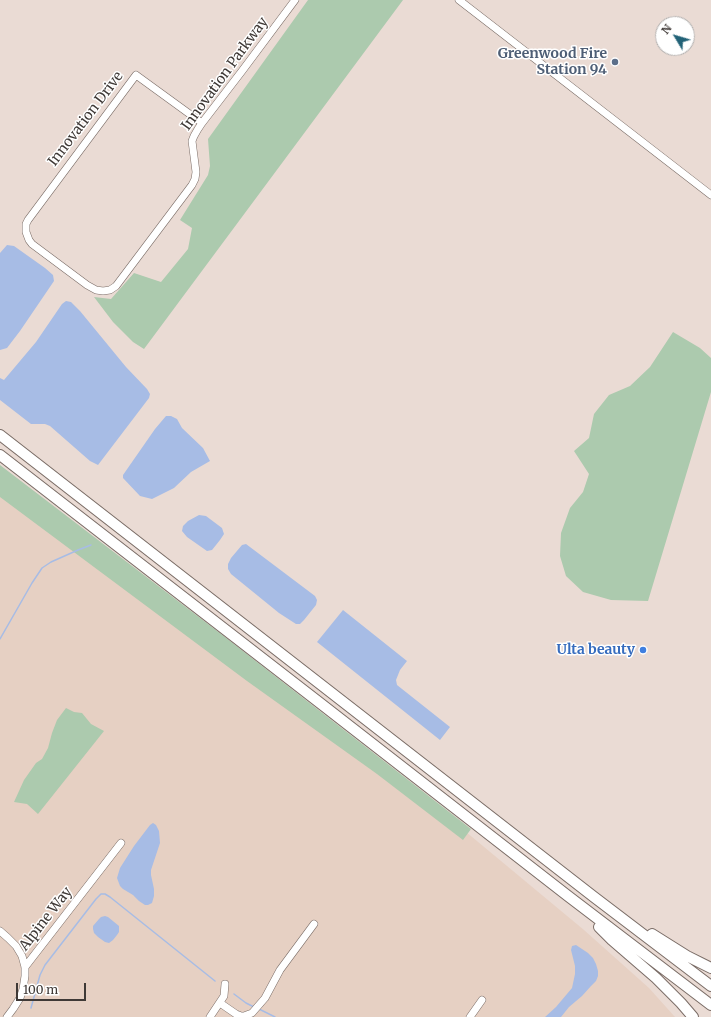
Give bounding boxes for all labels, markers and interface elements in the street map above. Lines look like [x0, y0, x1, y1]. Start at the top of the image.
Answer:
street label: Innovation Parkway [178, 14, 272, 134]
north arrow [655, 16, 695, 56]
text: N [658, 21, 675, 37]
place label: Greenwood Fire Station 94 [498, 46, 607, 78]
marker: Greenwood Fire Station 94 [610, 57, 620, 67]
street label: Innovation Drive [45, 68, 127, 170]
place label: Ulta beauty [556, 642, 635, 658]
marker: Ulta beauty [638, 645, 648, 655]
street label: Alpine Way [16, 884, 76, 954]
scale bar [18, 975, 88, 1001]
text: 100 m [23, 982, 58, 997]

